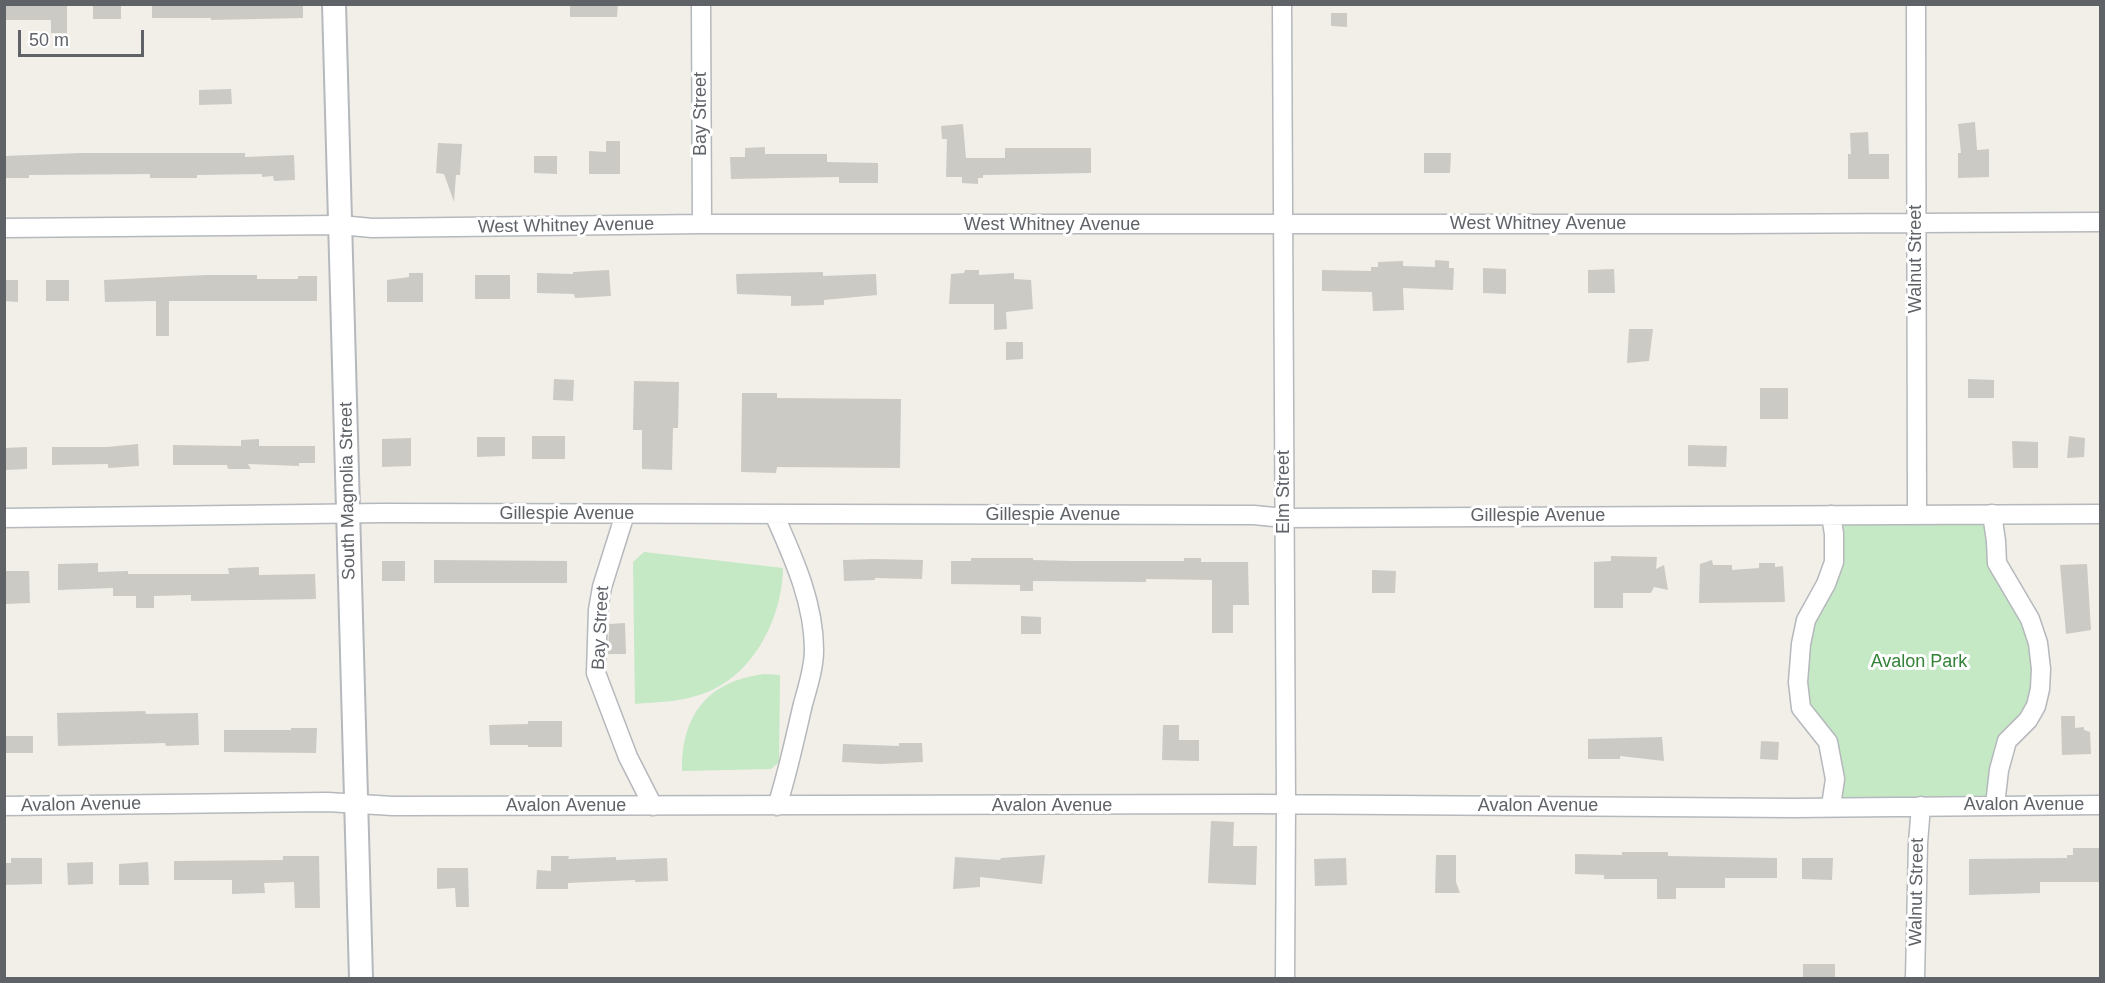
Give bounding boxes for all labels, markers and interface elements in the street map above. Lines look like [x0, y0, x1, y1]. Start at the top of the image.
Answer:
scale bar [21, 18, 147, 56]
text: 50 m [29, 30, 69, 50]
street label: Bay Street [690, 72, 712, 156]
street label: Walnut Street [1905, 205, 1927, 313]
street label: West Whitney Avenue [1450, 213, 1626, 235]
street label: West Whitney Avenue [478, 214, 654, 238]
street label: West Whitney Avenue [964, 214, 1140, 236]
street label: South Magnolia Street [336, 402, 360, 580]
street label: Elm Street [1273, 450, 1295, 534]
street label: Gillespie Avenue [500, 503, 634, 525]
street label: Gillespie Avenue [986, 504, 1120, 526]
street label: Gillespie Avenue [1471, 505, 1605, 527]
street label: Bay Street [588, 585, 614, 671]
park label: Avalon Park [1871, 651, 1967, 673]
street label: Avalon Avenue [21, 793, 141, 817]
street label: Avalon Avenue [1964, 794, 2084, 816]
street label: Avalon Avenue [506, 795, 626, 817]
street label: Avalon Avenue [992, 795, 1112, 817]
street label: Avalon Avenue [1478, 795, 1598, 817]
street label: Walnut Street [1905, 838, 1929, 946]

